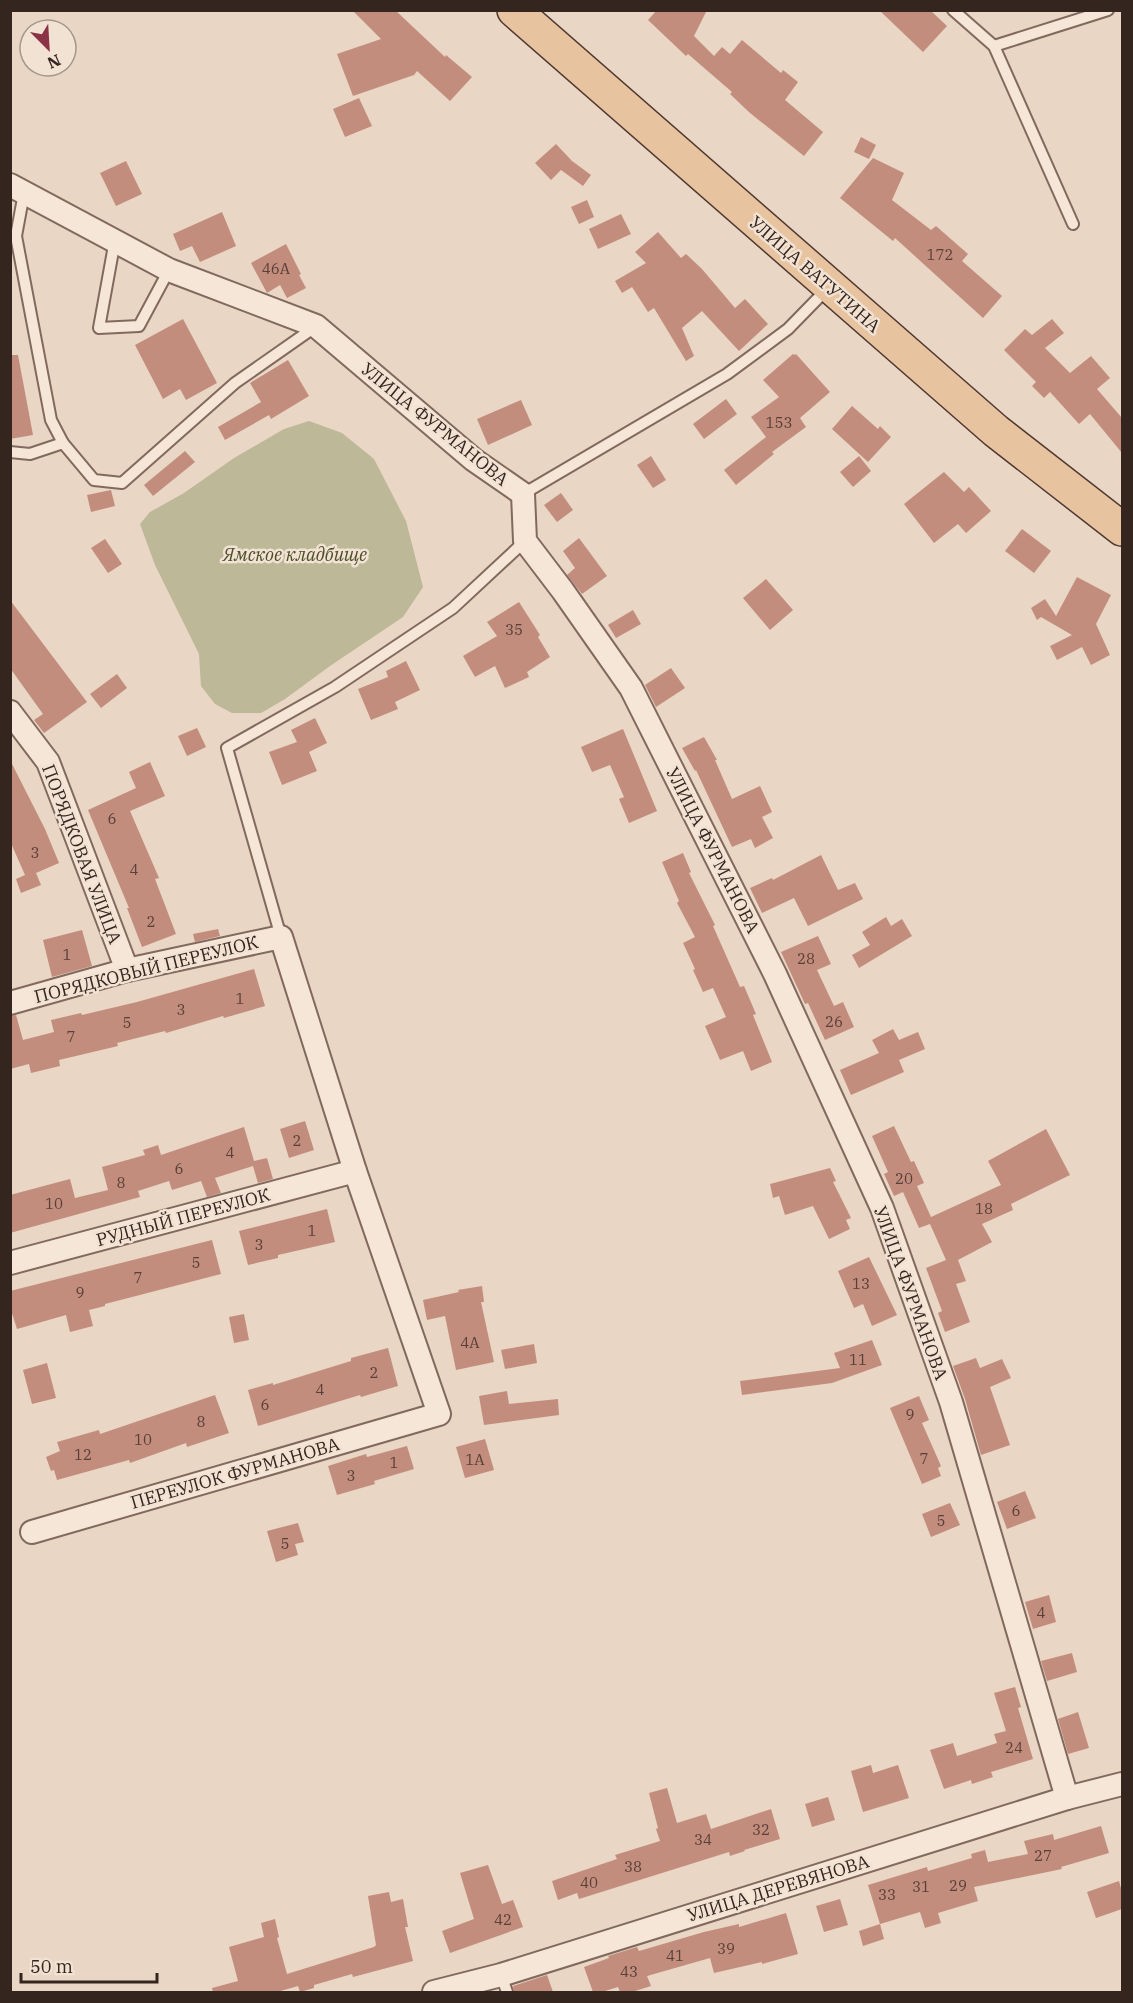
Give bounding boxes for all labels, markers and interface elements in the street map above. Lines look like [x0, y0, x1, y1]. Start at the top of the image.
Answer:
north arrow [18, 18, 78, 78]
text: N [44, 50, 64, 73]
street label: УЛИЦА ВАТУТИНА [745, 211, 886, 338]
house number: 172 [926, 245, 954, 264]
house number: 46А [262, 259, 291, 278]
street label: УЛИЦА ФУРМАНОВА [357, 357, 514, 491]
house number: 153 [765, 413, 793, 432]
park label: Ямское кладбище [222, 543, 367, 566]
house number: 35 [505, 620, 523, 639]
street label: ПОРЯДКОВАЯ УЛИЦА [37, 761, 127, 948]
street label: УЛИЦА ФУРМАНОВА [661, 763, 765, 937]
house number: 6 [107, 809, 117, 828]
house number: 3 [30, 843, 40, 862]
house number: 4 [129, 860, 139, 879]
house number: 2 [146, 912, 156, 931]
street label: ПОРЯДКОВЫЙ ПЕРЕУЛОК [32, 930, 261, 1008]
house number: 1 [62, 945, 72, 964]
house number: 28 [797, 949, 815, 968]
house number: 1 [235, 989, 245, 1008]
house number: 3 [176, 1000, 186, 1019]
house number: 26 [825, 1012, 843, 1031]
house number: 5 [122, 1013, 132, 1032]
house number: 7 [66, 1027, 76, 1046]
house number: 2 [292, 1131, 302, 1150]
house number: 4 [225, 1143, 235, 1162]
house number: 6 [174, 1159, 184, 1178]
house number: 20 [895, 1169, 913, 1188]
house number: 8 [116, 1173, 126, 1192]
street label: РУДНЫЙ ПЕРЕУЛОК [94, 1183, 273, 1251]
house number: 10 [45, 1194, 63, 1213]
house number: 18 [975, 1199, 993, 1218]
street label: УЛИЦА ФУРМАНОВА [869, 1203, 953, 1384]
house number: 1 [307, 1221, 317, 1240]
house number: 3 [254, 1235, 264, 1254]
house number: 5 [191, 1253, 201, 1272]
house number: 7 [133, 1268, 143, 1287]
house number: 13 [852, 1274, 870, 1293]
house number: 9 [75, 1283, 85, 1302]
house number: 4А [460, 1333, 480, 1352]
house number: 11 [849, 1350, 867, 1369]
house number: 2 [369, 1363, 379, 1382]
house number: 4 [315, 1380, 325, 1399]
house number: 6 [260, 1395, 270, 1414]
house number: 9 [905, 1405, 915, 1424]
house number: 8 [196, 1412, 206, 1431]
house number: 10 [134, 1430, 152, 1449]
street label: ПЕРЕУЛОК ФУРМАНОВА [128, 1432, 343, 1514]
house number: 12 [74, 1445, 92, 1464]
house number: 7 [919, 1449, 929, 1468]
house number: 1А [465, 1450, 485, 1469]
house number: 1 [389, 1453, 399, 1472]
house number: 3 [346, 1466, 356, 1485]
house number: 6 [1011, 1501, 1021, 1520]
house number: 5 [936, 1511, 946, 1530]
house number: 5 [280, 1534, 290, 1553]
house number: 4 [1036, 1603, 1046, 1622]
house number: 24 [1005, 1738, 1023, 1757]
house number: 32 [752, 1820, 770, 1839]
house number: 34 [694, 1830, 712, 1849]
house number: 27 [1034, 1846, 1052, 1865]
street label: УЛИЦА ДЕРЕВЯНОВА [684, 1849, 872, 1927]
house number: 38 [624, 1857, 642, 1876]
house number: 40 [580, 1873, 598, 1892]
house number: 29 [949, 1876, 967, 1895]
house number: 31 [912, 1877, 930, 1896]
house number: 33 [878, 1885, 896, 1904]
house number: 42 [494, 1910, 512, 1929]
house number: 39 [717, 1939, 735, 1958]
scale bar [21, 1946, 158, 1984]
house number: 41 [666, 1946, 684, 1965]
text: 50 m [30, 1955, 73, 1978]
house number: 43 [620, 1962, 638, 1981]

